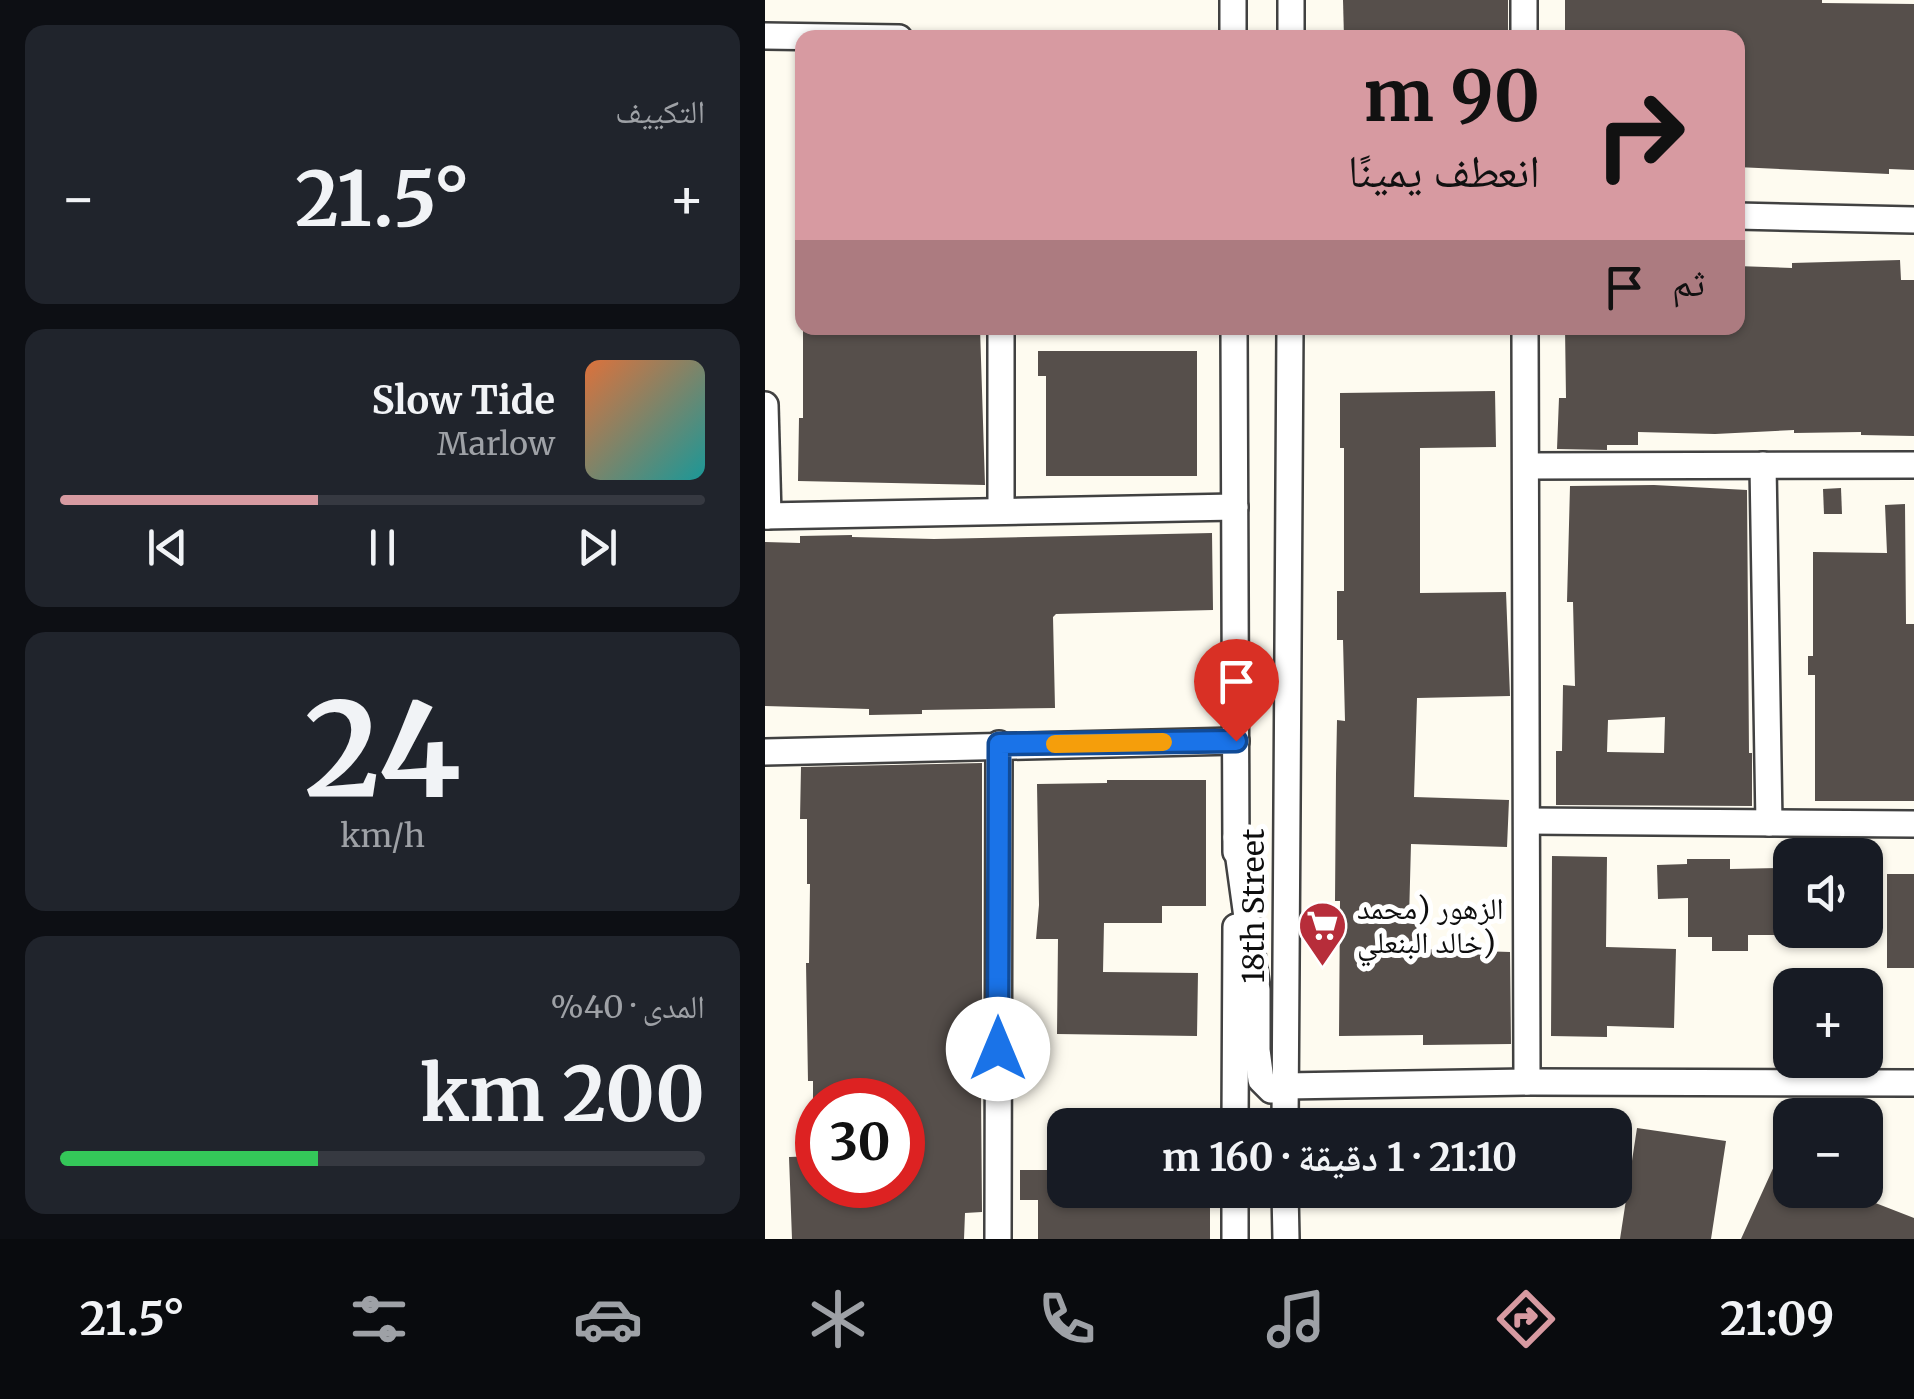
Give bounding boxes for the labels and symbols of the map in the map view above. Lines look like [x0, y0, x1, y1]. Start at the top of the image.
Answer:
pin [1194, 639, 1279, 742]
street label: 18th Street [1234, 828, 1272, 983]
place label: الزهور (محمد خالد البنعلي) [1357, 889, 1504, 967]
supermarket icon: الزهور (محمد خالد البنعلي) [1296, 900, 1348, 968]
position arrow [946, 997, 1050, 1101]
speed limit sign: 30 [795, 1078, 925, 1208]

